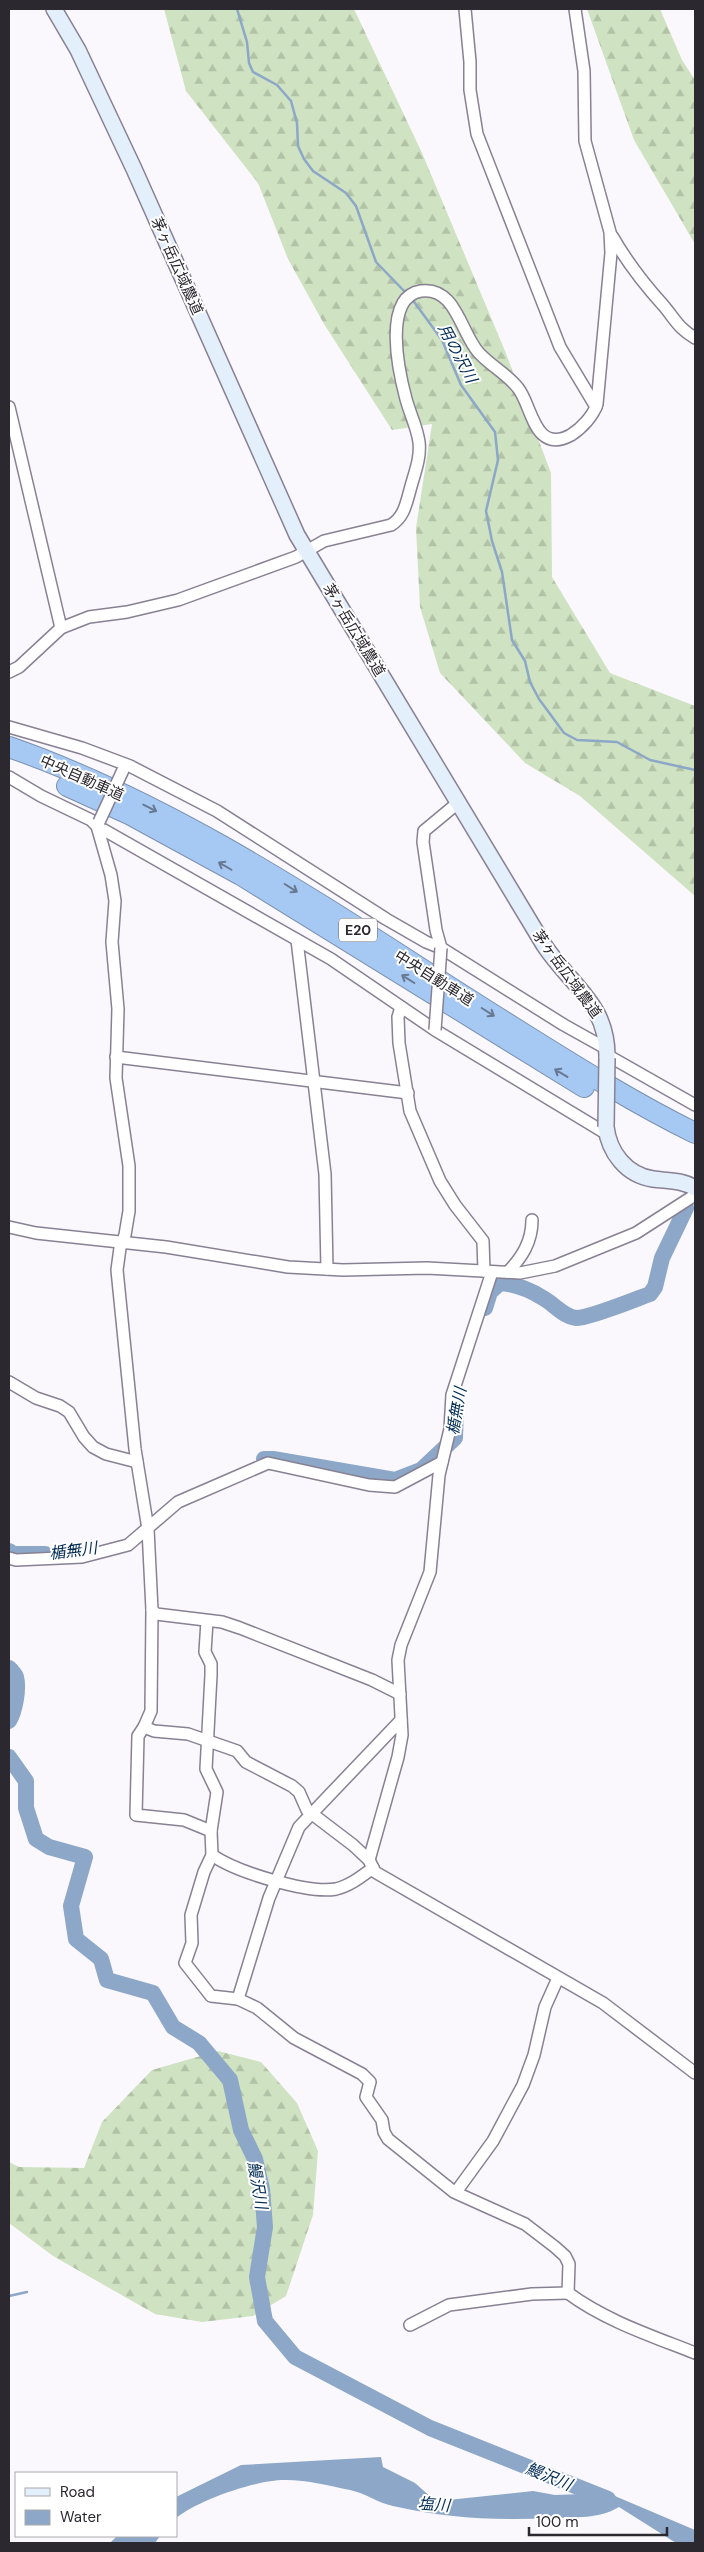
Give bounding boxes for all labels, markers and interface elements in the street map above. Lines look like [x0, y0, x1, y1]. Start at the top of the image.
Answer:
street label: 茅ヶ岳広域農道 [147, 214, 207, 318]
water label: 用の沢川 [433, 320, 483, 388]
street label: 茅ヶ岳広域農道 [318, 580, 390, 680]
street label: 中央自動車道 [37, 751, 127, 805]
one-way arrow [142, 804, 157, 814]
one-way arrow [217, 861, 232, 871]
one-way arrow [284, 884, 298, 894]
road number: E20 [339, 918, 377, 942]
street label: 茅ヶ岳広域農道 [528, 926, 606, 1022]
street label: 中央自動車道 [391, 946, 477, 1010]
one-way arrow [401, 973, 415, 984]
one-way arrow [481, 1007, 495, 1017]
one-way arrow [554, 1068, 568, 1078]
water label: 楯無川 [442, 1384, 471, 1437]
water label: 楯無川 [48, 1537, 100, 1564]
water label: 鰻沢川 [243, 2160, 272, 2213]
water label: 鰻沢川 [523, 2458, 577, 2496]
legend [15, 2472, 178, 2537]
text: Road [60, 2482, 95, 2502]
water label: 塩川 [417, 2493, 453, 2516]
scale bar [529, 2504, 666, 2536]
text: Water [60, 2507, 102, 2527]
text: 100 m [536, 2512, 579, 2532]

